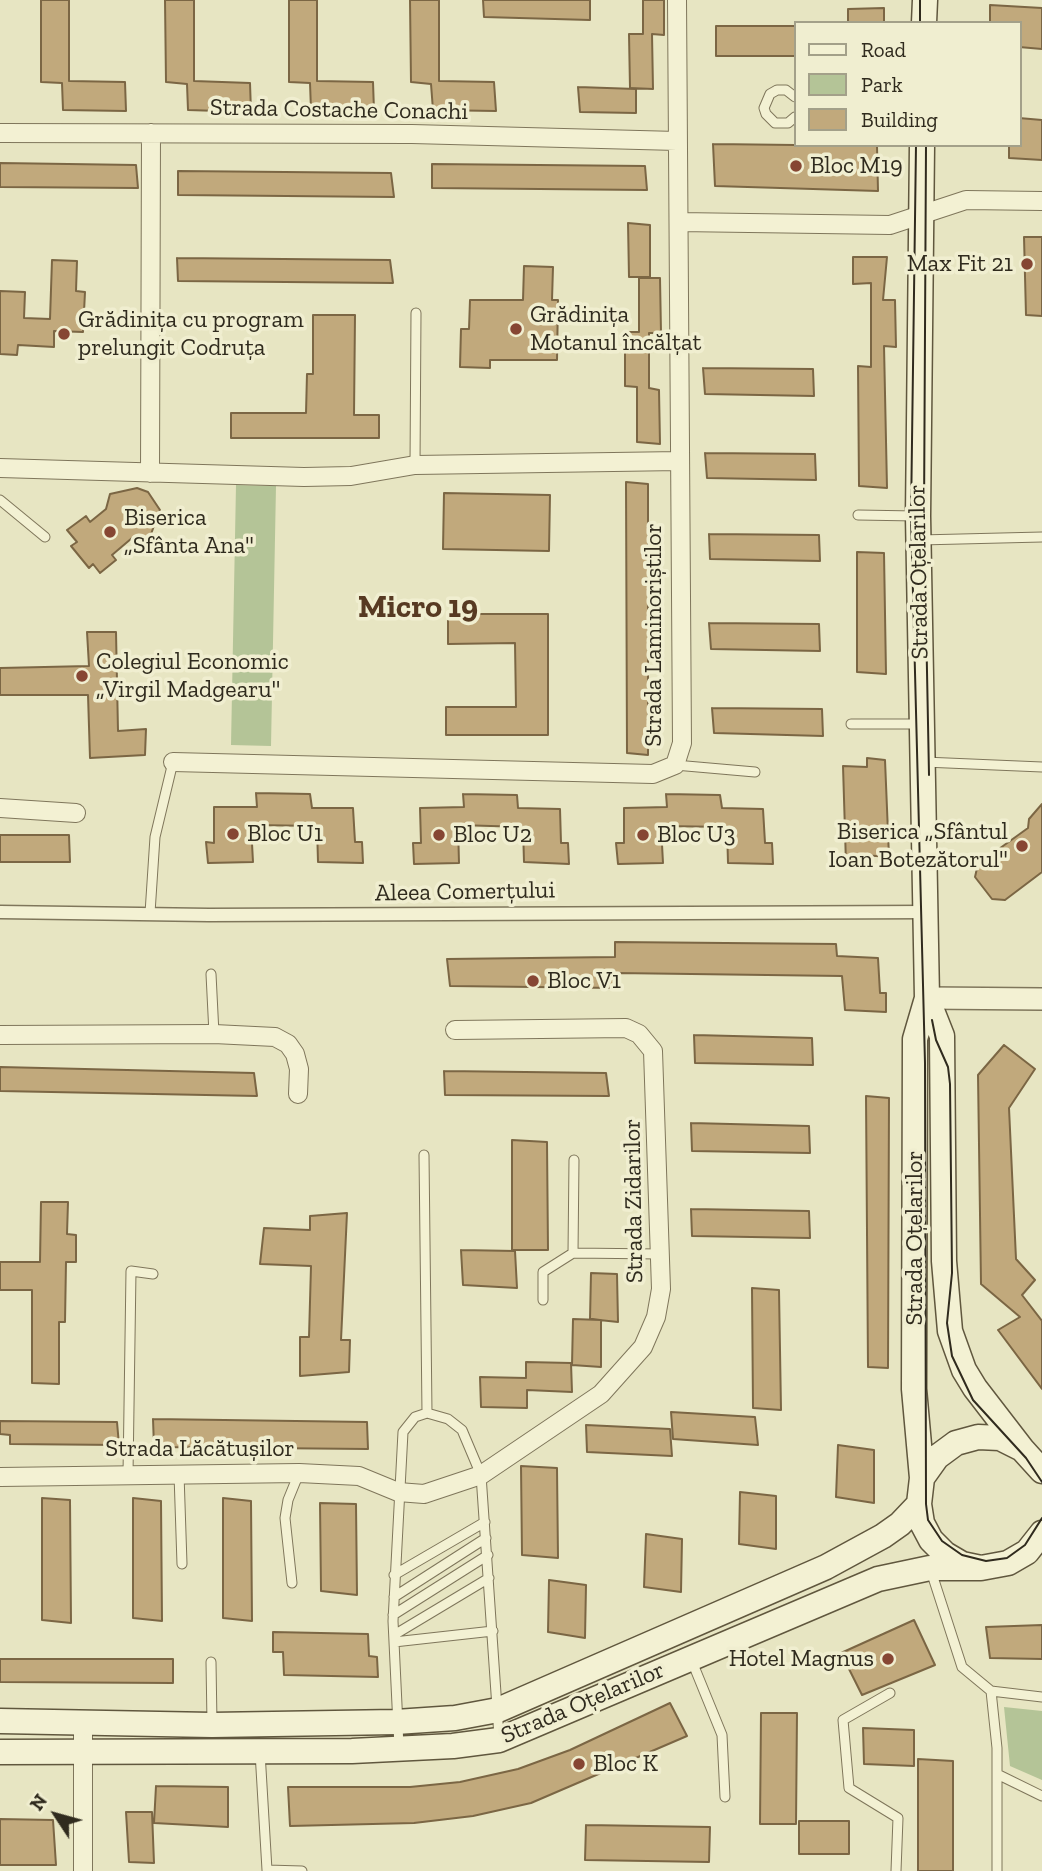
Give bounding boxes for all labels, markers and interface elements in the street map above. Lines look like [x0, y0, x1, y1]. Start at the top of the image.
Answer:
legend [794, 21, 1021, 147]
text: Road [861, 37, 906, 62]
text: Park [861, 72, 903, 97]
street label: Strada Costache Conachi [210, 93, 468, 127]
text: Building [861, 107, 938, 132]
place label: Bloc M19 [810, 152, 903, 180]
marker: Bloc M19 [788, 158, 804, 174]
place label: Max Fit 21 [907, 250, 1013, 278]
marker: Max Fit 21 [1019, 256, 1035, 272]
place label: Grădinița Motanul încălțat [530, 301, 701, 357]
place label: Grădinița cu program prelungit Codruța [78, 306, 304, 362]
marker: Grădinița Motanul încălțat [508, 321, 524, 337]
marker: Grădinița cu program prelungit Codruța [56, 326, 72, 342]
street label: Strada Oțelarilor [903, 484, 935, 660]
place label: Biserica „Sfânta Ana" [124, 504, 254, 560]
street label: Strada Laminoriștilor [640, 523, 668, 747]
marker: Biserica „Sfânta Ana" [102, 524, 118, 540]
district label: Micro 19 [358, 589, 478, 627]
place label: Colegiul Economic „Virgil Madgearu" [96, 648, 289, 704]
marker: Colegiul Economic „Virgil Madgearu" [74, 668, 90, 684]
place label: Biserica „Sfântul Ioan Botezătorul" [828, 818, 1008, 874]
place label: Bloc U1 [247, 820, 323, 848]
place label: Bloc U2 [453, 821, 532, 849]
place label: Bloc U3 [657, 821, 736, 849]
marker: Bloc U1 [225, 826, 241, 842]
marker: Bloc U2 [431, 827, 447, 843]
marker: Bloc U3 [635, 827, 651, 843]
marker: Biserica „Sfântul Ioan Botezătorul" [1014, 838, 1030, 854]
street label: Aleea Comerțului [375, 876, 555, 908]
place label: Bloc V1 [547, 967, 621, 995]
marker: Bloc V1 [525, 973, 541, 989]
street label: Strada Zidarilor [618, 1119, 650, 1283]
street label: Strada Oțelarilor [901, 1151, 929, 1325]
street label: Strada Lăcătușilor [105, 1435, 295, 1463]
place label: Hotel Magnus [729, 1645, 874, 1673]
marker: Hotel Magnus [880, 1651, 896, 1667]
street label: Strada Oțelarilor [497, 1656, 669, 1750]
place label: Bloc K [593, 1750, 658, 1778]
marker: Bloc K [571, 1756, 587, 1772]
north arrow [21, 1780, 91, 1850]
text: N [25, 1790, 52, 1815]

